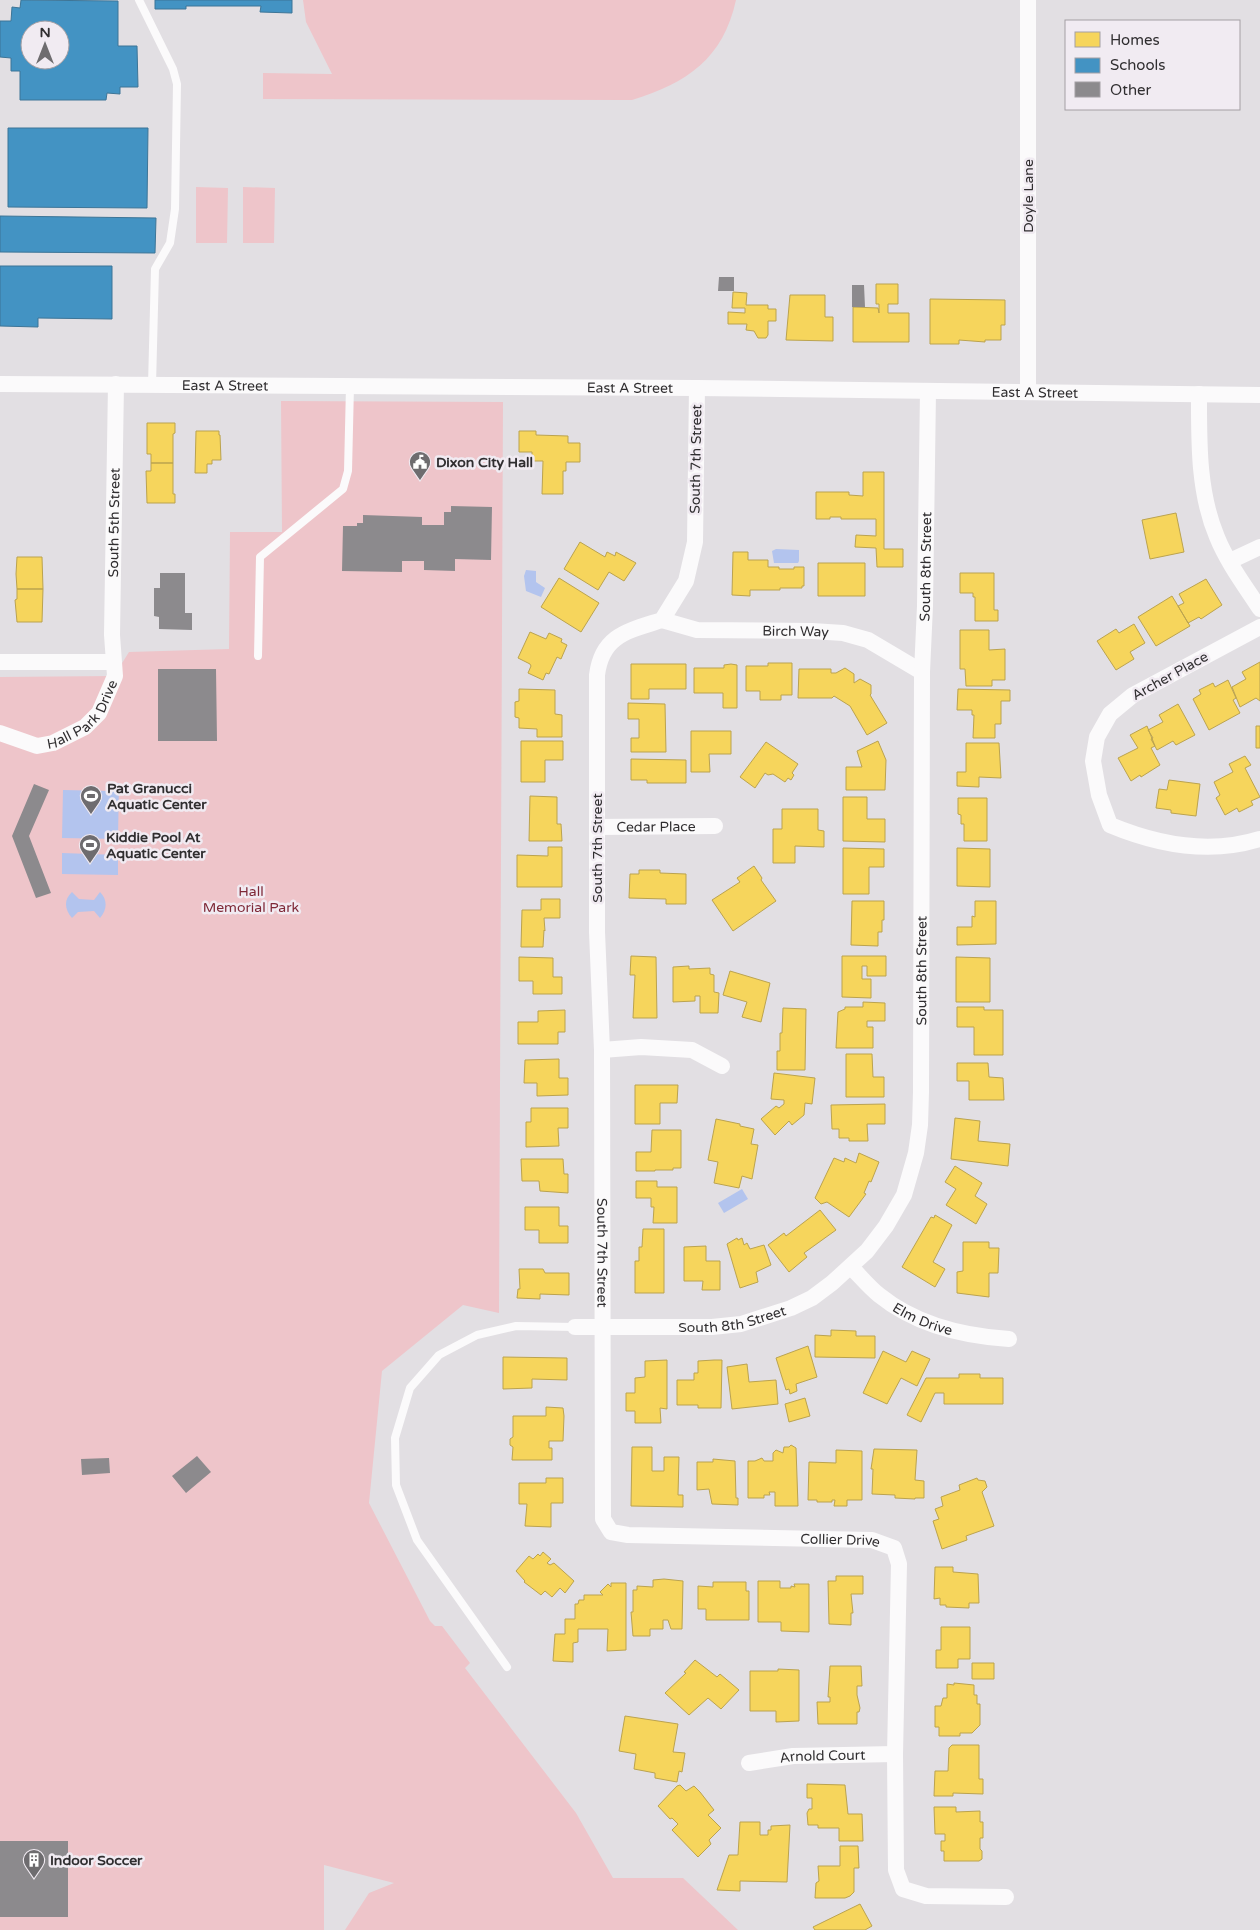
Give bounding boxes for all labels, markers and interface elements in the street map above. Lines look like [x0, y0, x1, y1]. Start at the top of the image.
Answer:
north arrow [20, 20, 70, 70]
legend [1065, 20, 1240, 110]
text: N [39, 24, 51, 41]
text: Homes [1110, 31, 1160, 49]
text: Schools [1110, 56, 1166, 74]
text: Other [1110, 81, 1152, 99]
street label: Doyle Lane [1020, 159, 1037, 233]
street label: East A Street [182, 377, 269, 394]
street label: East A Street [587, 379, 674, 396]
street label: East A Street [992, 383, 1079, 401]
street label: South 7th Street [687, 403, 705, 514]
public building icon: Dixon City Hall [408, 450, 432, 481]
place label: Dixon City Hall [436, 454, 533, 471]
street label: South 5th Street [104, 467, 123, 577]
street label: South 8th Street [916, 511, 935, 622]
street label: Birch Way [762, 622, 830, 641]
street label: Archer Place [1129, 648, 1211, 704]
street label: Hall Park Drive [45, 677, 121, 752]
place label: Pat Granucci Aquatic Center [107, 780, 207, 813]
sports icon: Pat Granucci Aquatic Center [79, 784, 103, 815]
street label: South 7th Street [589, 793, 606, 903]
street label: Cedar Place [616, 818, 696, 835]
place label: Kiddie Pool At Aquatic Center [106, 829, 206, 862]
sports icon: Kiddie Pool At Aquatic Center [78, 833, 102, 864]
park label: Hall Memorial Park [203, 883, 300, 916]
street label: South 8th Street [913, 915, 930, 1025]
street label: South 7th Street [594, 1198, 611, 1308]
street label: Elm Drive [890, 1299, 955, 1339]
street label: South 8th Street [678, 1301, 789, 1336]
street label: Collier Drive [800, 1530, 883, 1551]
street label: Arnold Court [778, 1746, 866, 1767]
building icon: Indoor Soccer [22, 1848, 46, 1879]
place label: Indoor Soccer [50, 1852, 143, 1869]

